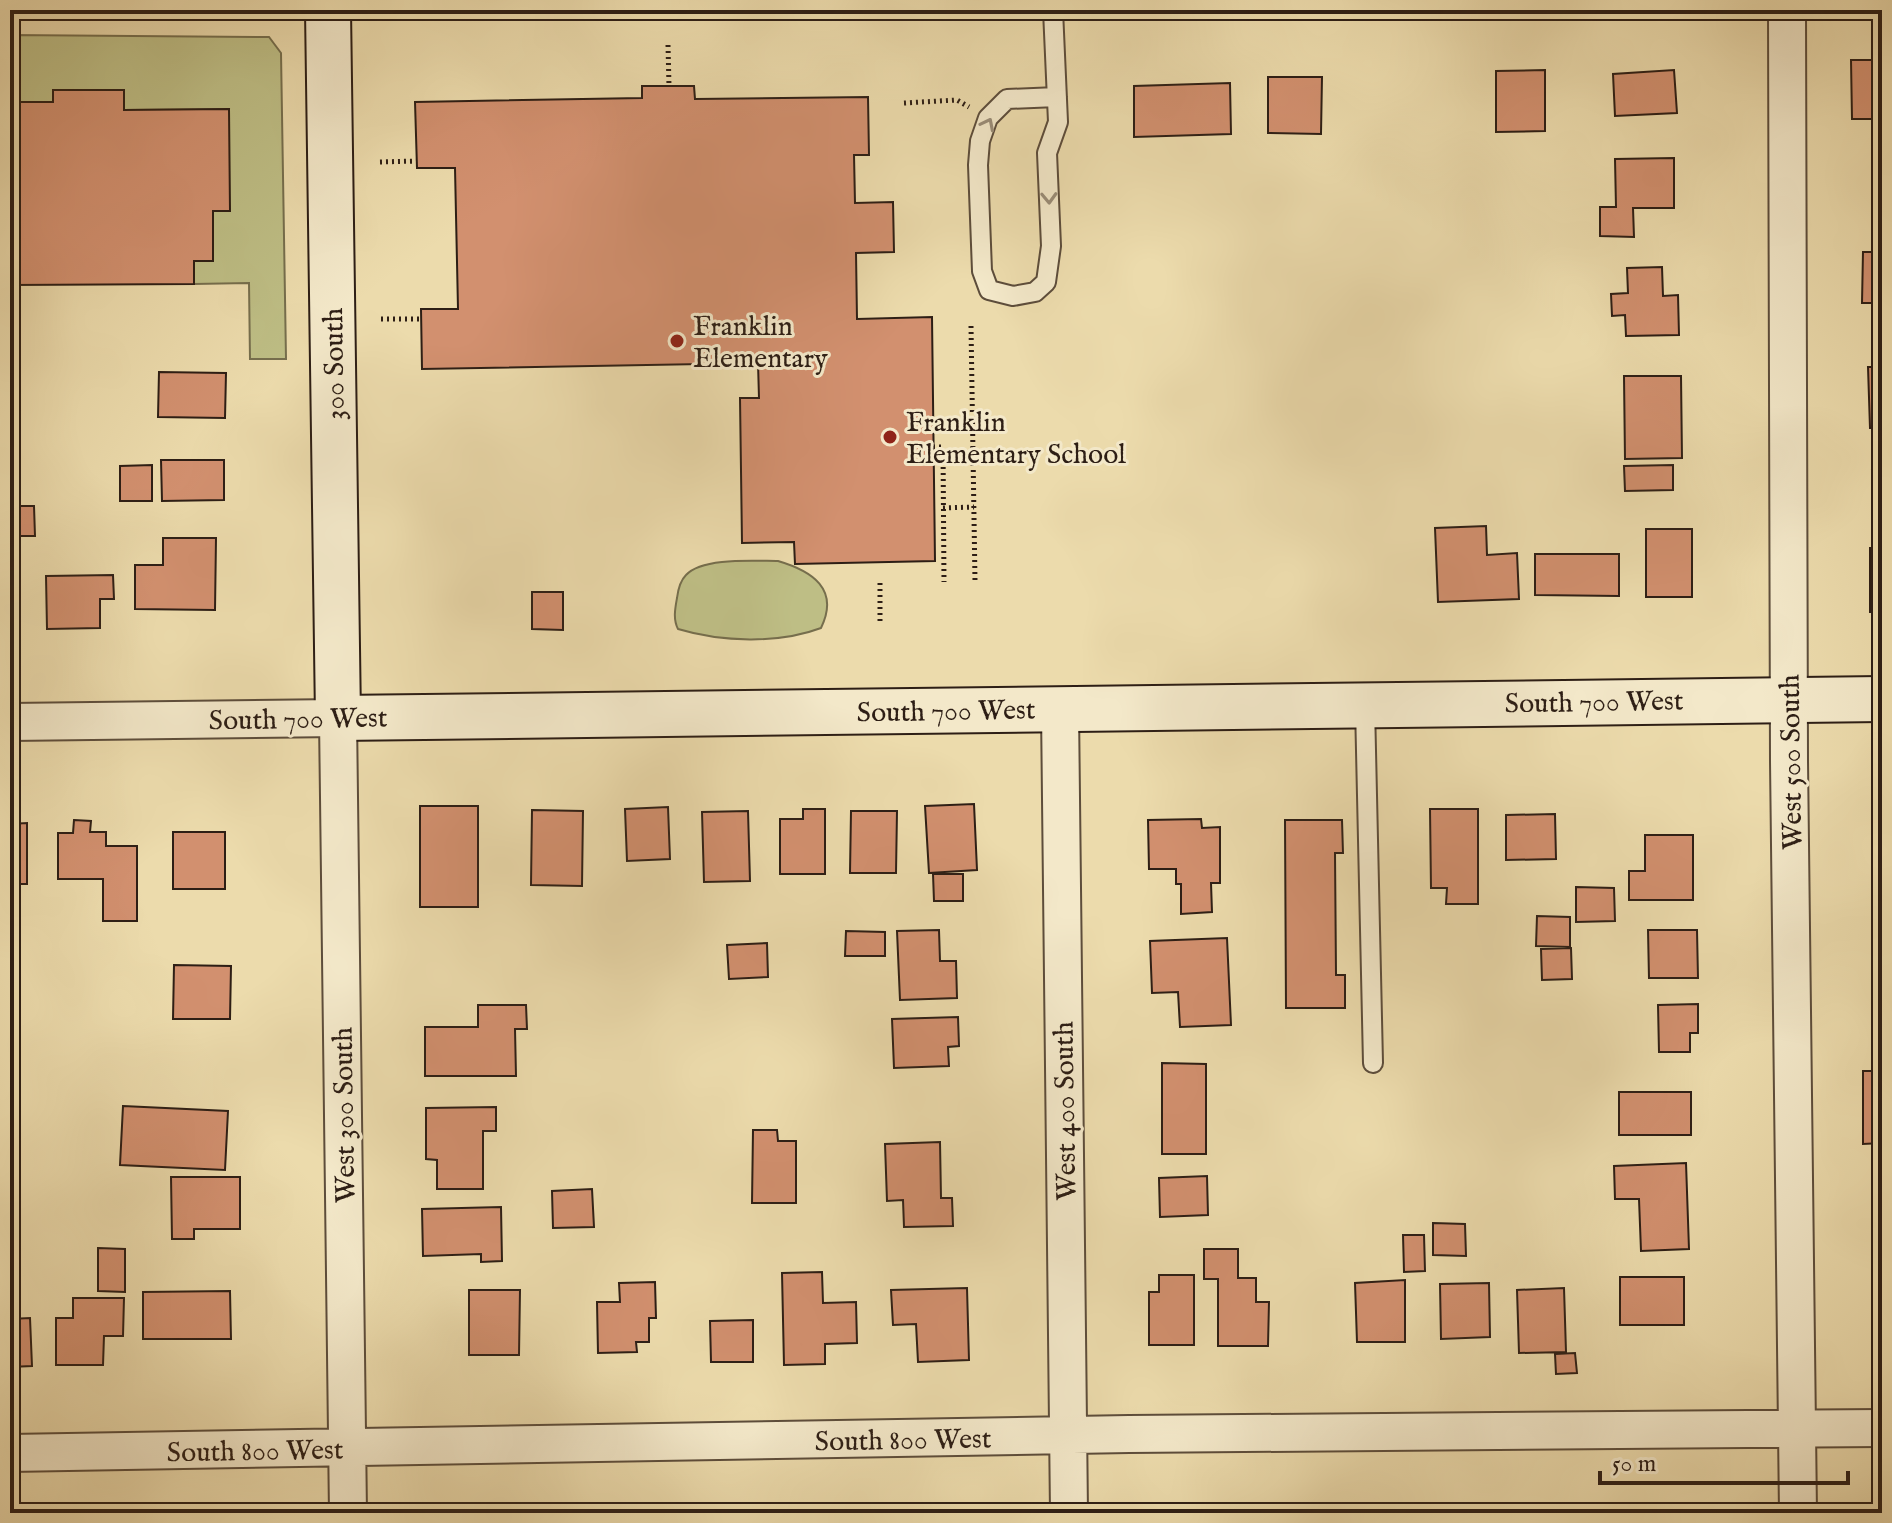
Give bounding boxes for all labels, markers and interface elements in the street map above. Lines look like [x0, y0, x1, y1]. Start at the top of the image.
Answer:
one-way arrow [978, 118, 994, 132]
one-way arrow [1040, 192, 1057, 205]
street label: 300 South [317, 307, 354, 420]
place label: Franklin Elementary [693, 310, 828, 377]
marker: Franklin Elementary [668, 332, 686, 350]
place label: Franklin Elementary School [906, 406, 1126, 473]
marker: Franklin Elementary School [881, 428, 899, 446]
street label: West 500 South [1773, 674, 1812, 850]
street label: South 700 West [1504, 684, 1684, 723]
street label: South 700 West [856, 693, 1036, 732]
street label: South 700 West [208, 701, 388, 740]
street label: West 400 South [1047, 1021, 1086, 1201]
street label: West 300 South [326, 1026, 365, 1203]
street label: South 800 West [814, 1422, 992, 1461]
street label: South 800 West [166, 1433, 344, 1472]
scale bar [1600, 1435, 1848, 1485]
text: 50 m [1612, 1449, 1656, 1480]

